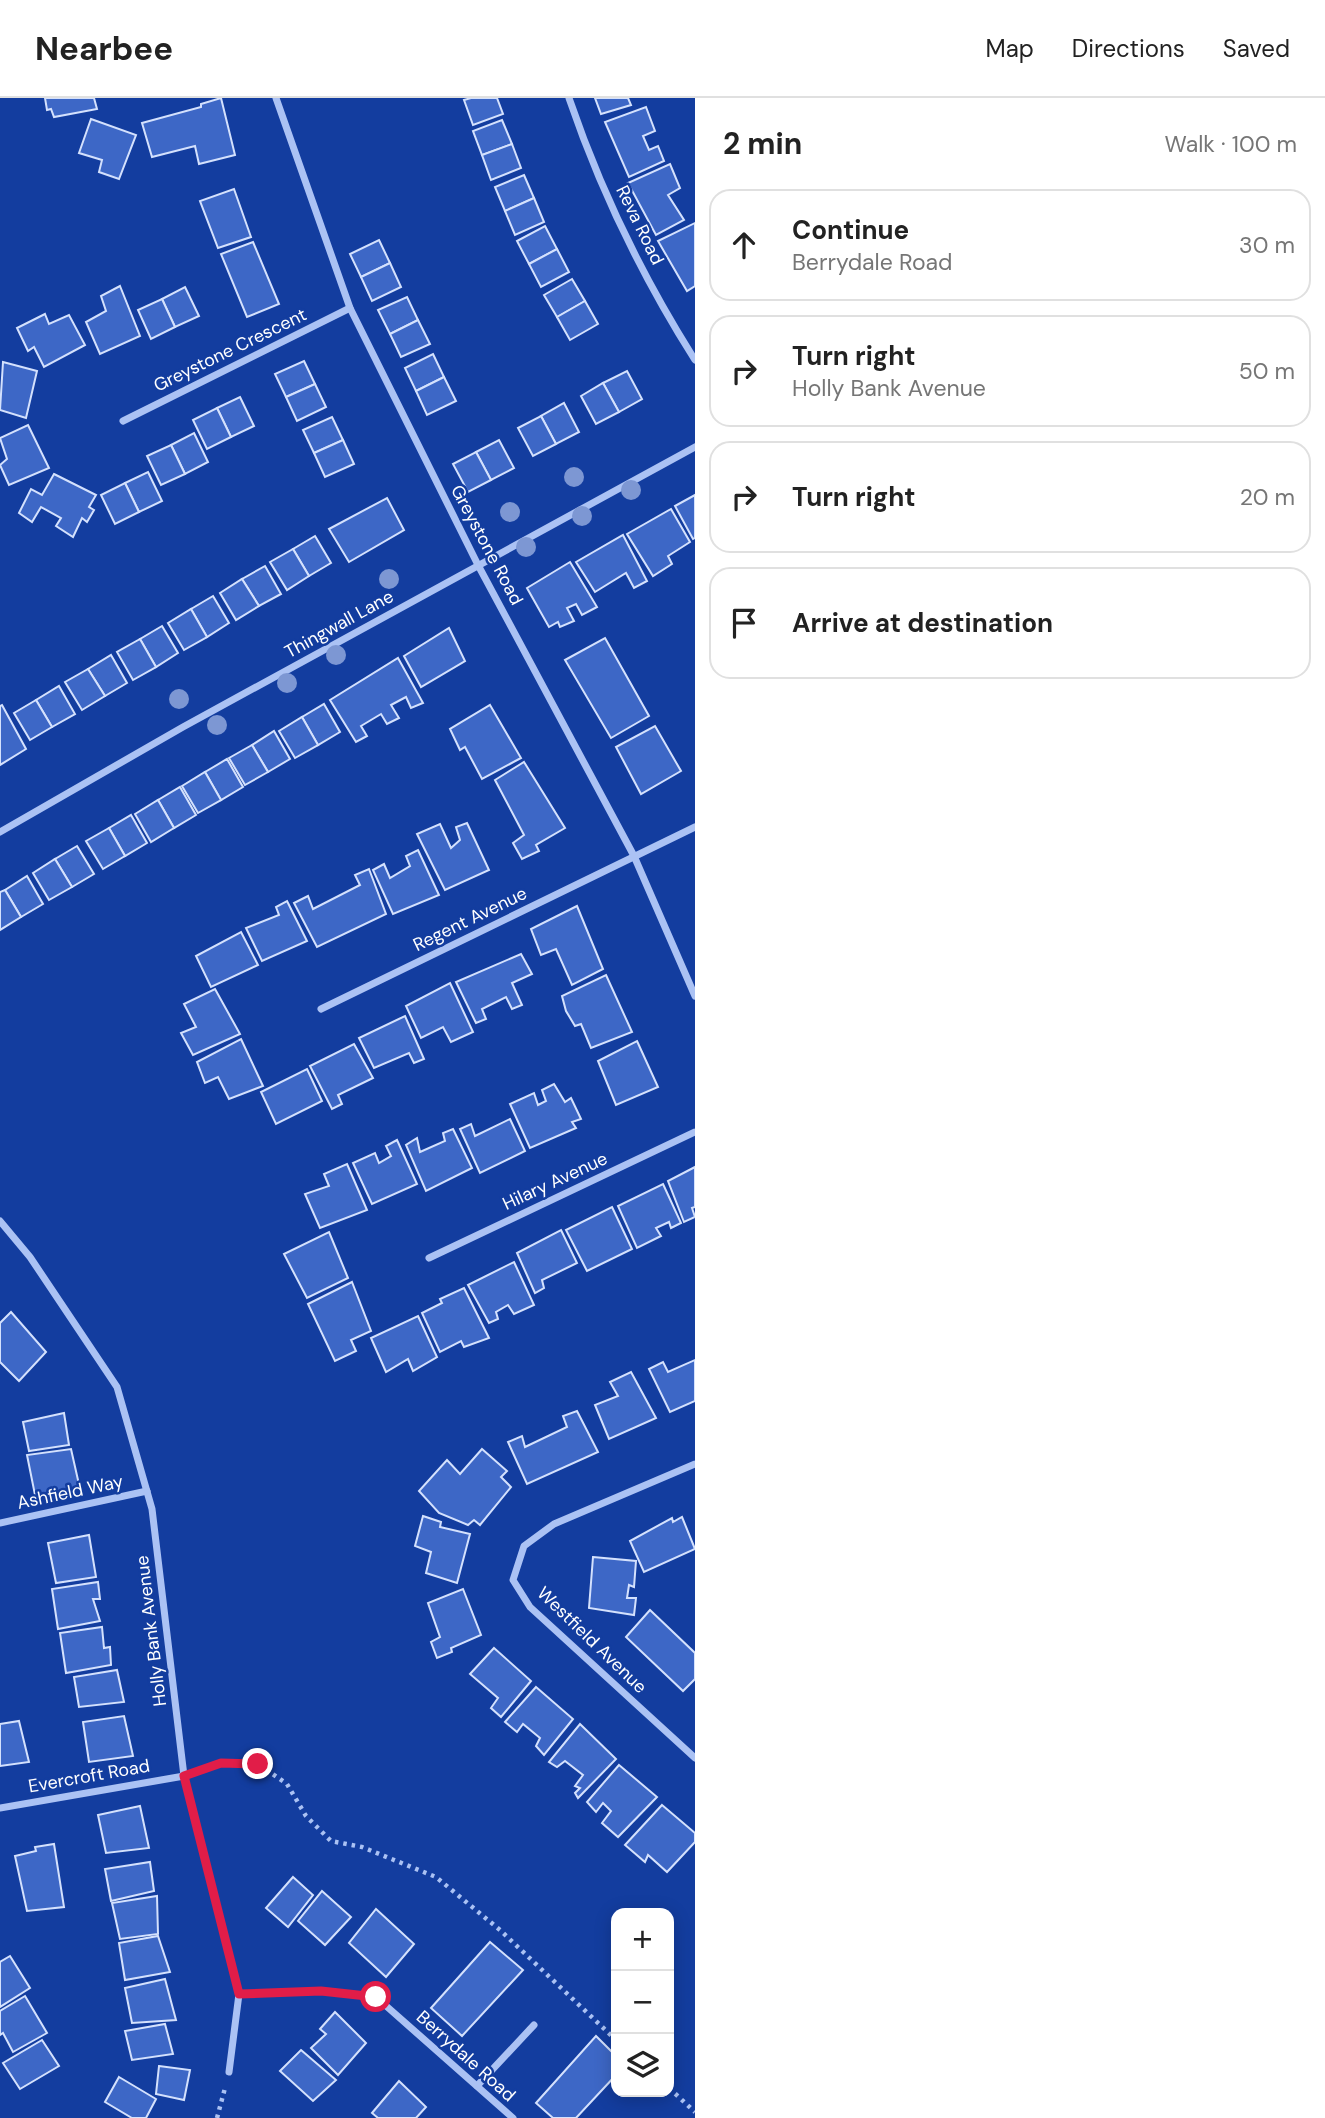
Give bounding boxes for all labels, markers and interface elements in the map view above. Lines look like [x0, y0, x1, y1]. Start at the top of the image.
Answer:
text: Nearbee [35, 27, 173, 70]
text: Map [986, 33, 1034, 64]
text: Directions [1072, 33, 1185, 64]
text: Saved [1223, 33, 1290, 64]
text: 2 min [723, 124, 802, 163]
text: Walk · 100 m [1165, 129, 1297, 159]
street label: Reva Road [610, 181, 670, 269]
text: Continue [792, 213, 909, 247]
icon: ahead [725, 226, 763, 264]
text: 30 m [1239, 230, 1295, 260]
text: Berrydale Road [792, 247, 952, 277]
street label: Greystone Crescent [150, 303, 310, 397]
text: Turn right [792, 339, 916, 373]
icon: right [725, 352, 763, 390]
text: 50 m [1239, 356, 1295, 386]
text: Holly Bank Avenue [792, 373, 986, 403]
icon: right [725, 478, 763, 516]
text: Turn right [792, 480, 916, 514]
street label: Greystone Road [445, 481, 529, 609]
text: 20 m [1240, 482, 1295, 512]
street label: Thingwall Lane [280, 584, 398, 664]
icon: arrive [725, 604, 763, 642]
text: Arrive at destination [792, 606, 1053, 640]
street label: Regent Avenue [409, 881, 531, 957]
street label: Hilary Avenue [499, 1146, 611, 1216]
street label: Ashfield Way [15, 1469, 125, 1515]
street label: Holly Bank Avenue [130, 1554, 172, 1708]
street label: Westfield Avenue [532, 1581, 652, 1699]
route end [242, 1748, 273, 1779]
street label: Evercroft Road [26, 1754, 152, 1798]
map controls [611, 1908, 674, 2097]
button: + [611, 1908, 674, 1971]
button: − [611, 1971, 674, 2034]
route start [360, 1981, 391, 2012]
street label: Berrydale Road [411, 2005, 521, 2107]
button: layers [611, 2034, 674, 2097]

